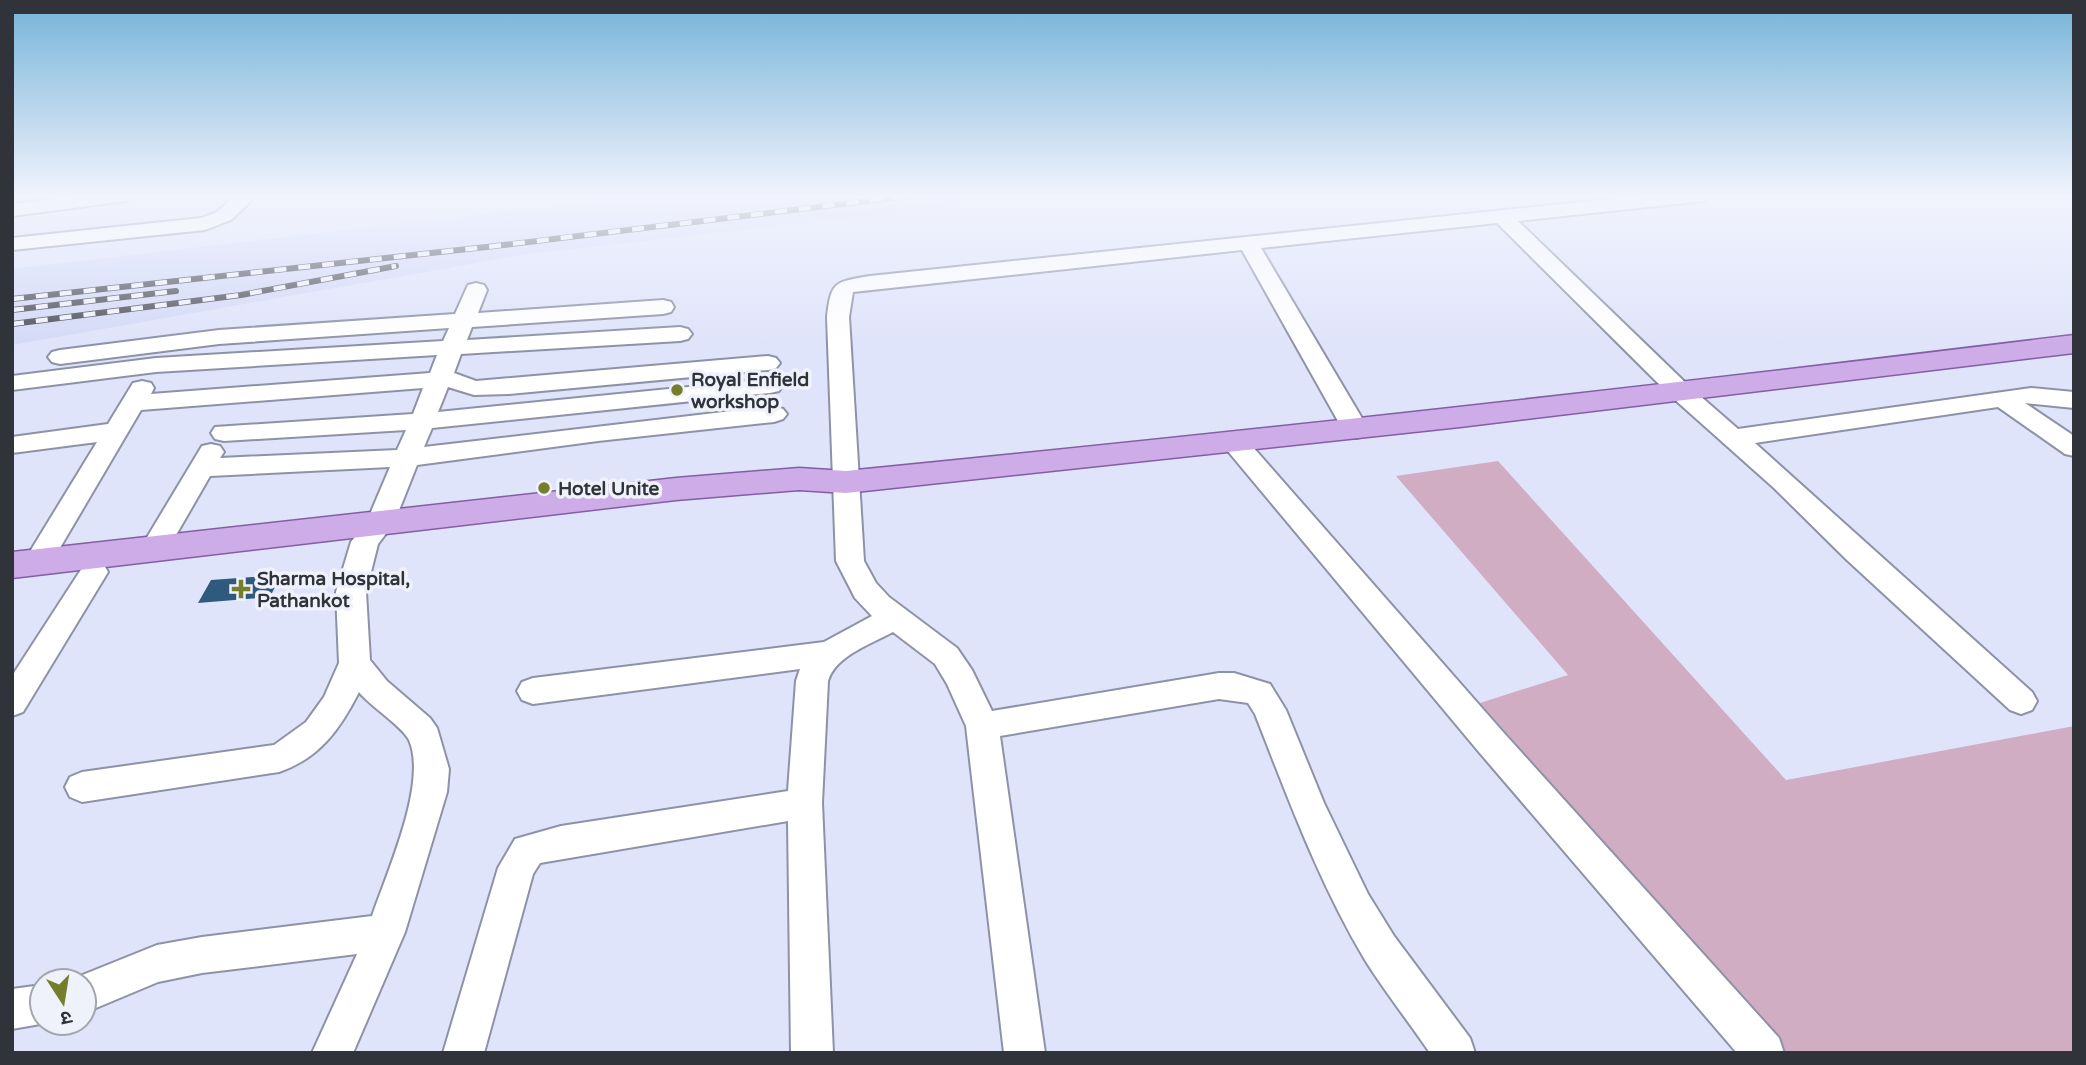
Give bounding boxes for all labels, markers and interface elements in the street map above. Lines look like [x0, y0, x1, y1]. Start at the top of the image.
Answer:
place label: Royal Enfield workshop [691, 369, 809, 414]
marker: Royal Enfield workshop [669, 382, 685, 398]
place label: Hotel Unite [558, 478, 660, 500]
marker: Hotel Unite [536, 480, 552, 496]
place label: Sharma Hospital, Pathankot [257, 568, 410, 612]
marker: Sharma Hospital, Pathankot [231, 579, 251, 599]
north arrow [28, 967, 98, 1037]
text: उ [58, 1006, 74, 1030]

